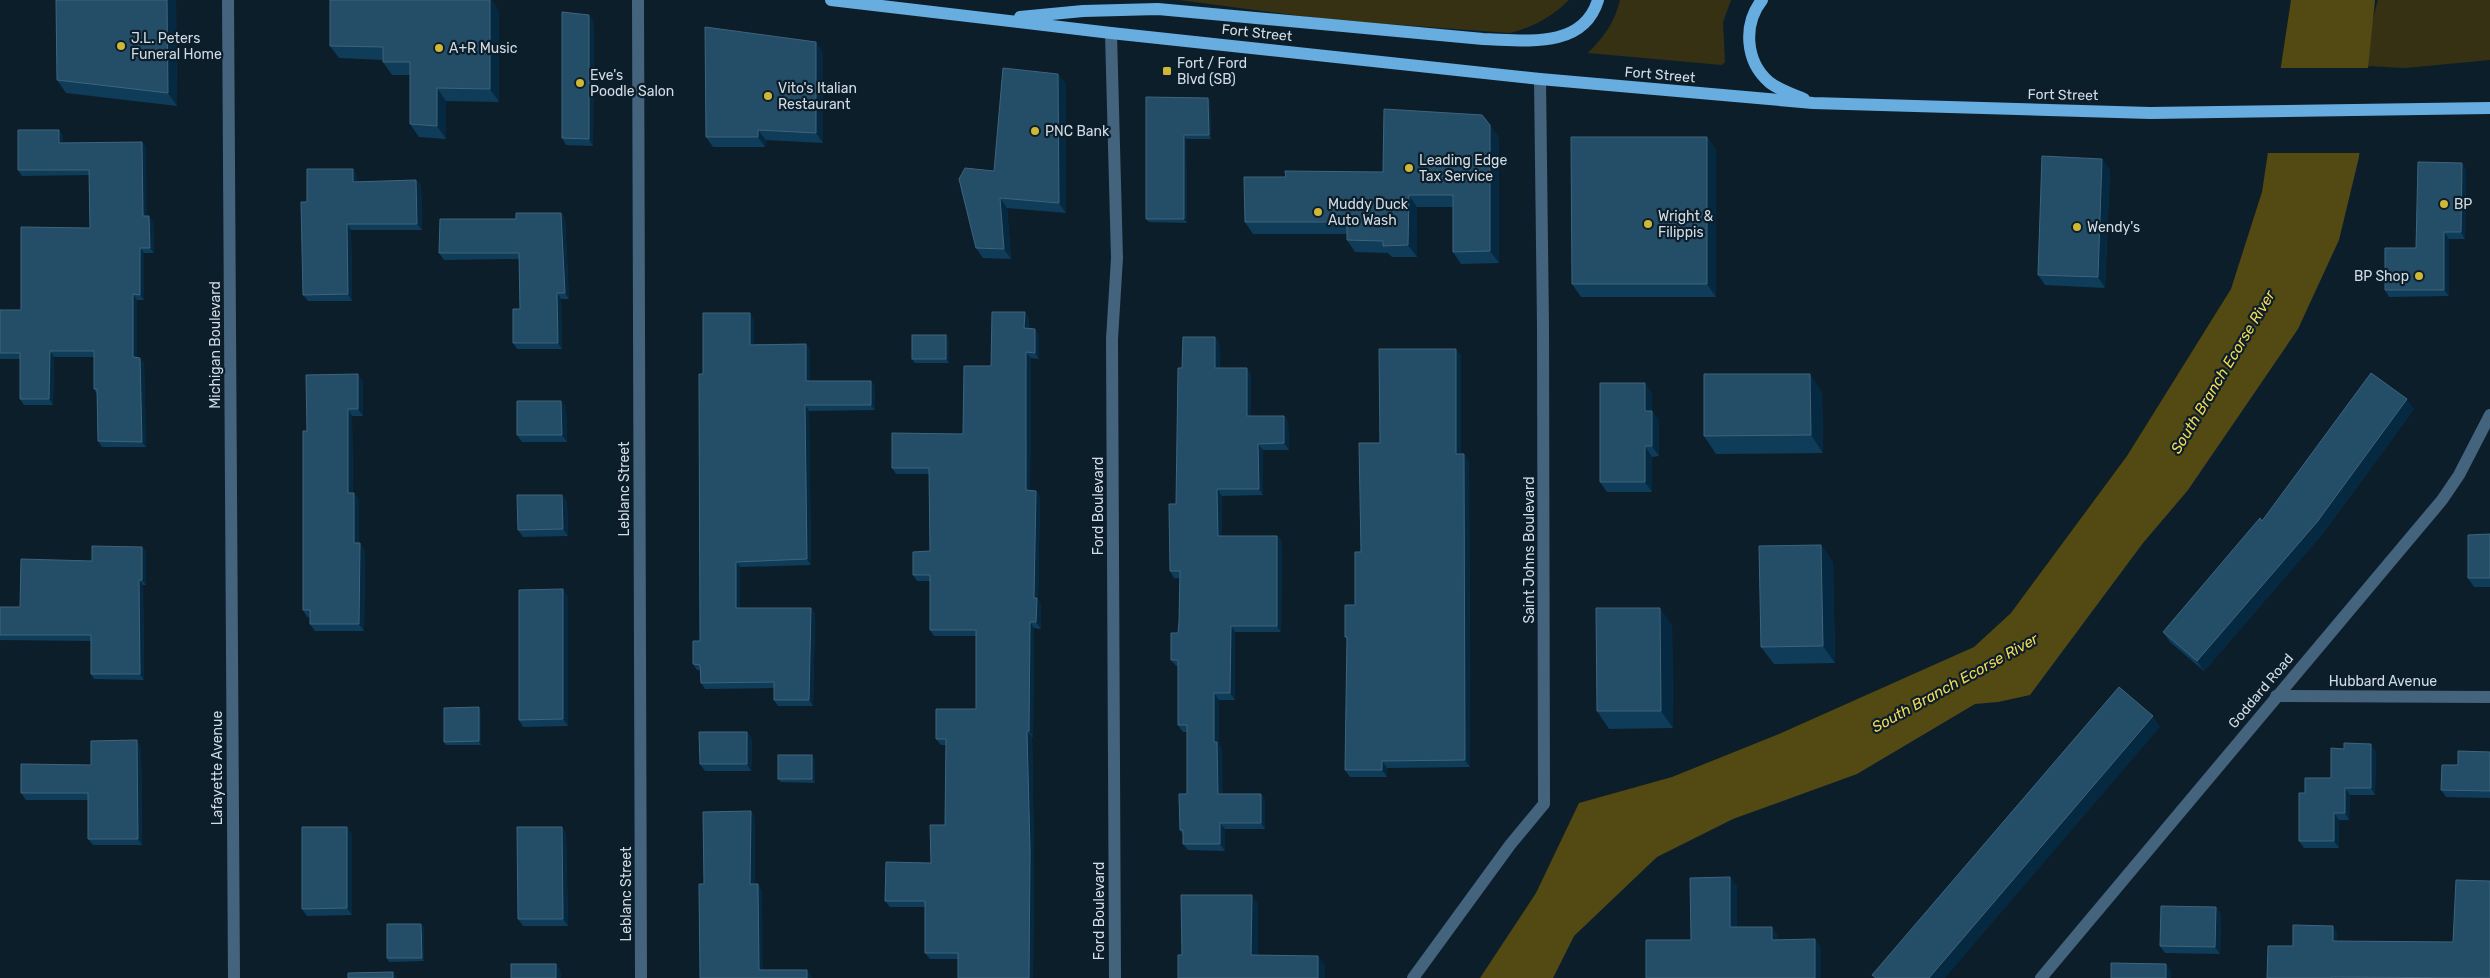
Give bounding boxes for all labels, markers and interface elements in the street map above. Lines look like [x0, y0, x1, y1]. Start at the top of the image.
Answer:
street label: Fort Street [1221, 21, 1294, 45]
place label: J.L. Peters Funeral Home [131, 30, 222, 63]
marker: J.L. Peters Funeral Home [115, 40, 127, 52]
place label: A+R Music [449, 40, 518, 57]
marker: A+R Music [433, 42, 445, 54]
place label: Fort / Ford Blvd (SB) [1177, 55, 1247, 88]
street label: Fort Street [1624, 63, 1696, 87]
marker: Fort / Ford Blvd (SB) [1161, 65, 1173, 77]
place label: Eve's Poodle Salon [590, 67, 674, 100]
marker: Eve's Poodle Salon [574, 77, 586, 89]
place label: Vito's Italian Restaurant [778, 80, 857, 113]
street label: Fort Street [2027, 86, 2099, 104]
marker: Vito's Italian Restaurant [762, 90, 774, 102]
place label: PNC Bank [1045, 123, 1110, 140]
marker: PNC Bank [1029, 125, 1041, 137]
place label: Leading Edge Tax Service [1419, 152, 1507, 185]
marker: Leading Edge Tax Service [1403, 162, 1415, 174]
place label: Muddy Duck Auto Wash [1328, 196, 1409, 229]
place label: BP [2454, 196, 2472, 213]
marker: BP [2438, 198, 2450, 210]
marker: Muddy Duck Auto Wash [1312, 206, 1324, 218]
place label: Wright & Filippis [1658, 208, 1713, 241]
marker: Wright & Filippis [1642, 218, 1654, 230]
place label: Wendy's [2087, 219, 2140, 236]
marker: Wendy's [2071, 221, 2083, 233]
place label: BP Shop [2354, 268, 2409, 285]
marker: BP Shop [2413, 270, 2425, 282]
street label: Michigan Boulevard [207, 281, 224, 409]
water label: South Branch Ecorse River [2167, 286, 2280, 457]
street label: Leblanc Street [616, 441, 633, 537]
street label: Ford Boulevard [1090, 457, 1107, 555]
street label: Saint Johns Boulevard [1521, 476, 1538, 624]
water label: South Branch Ecorse River [1869, 629, 2042, 736]
street label: Goddard Road [2225, 650, 2297, 732]
street label: Hubbard Avenue [2329, 673, 2437, 690]
street label: Lafayette Avenue [209, 711, 226, 825]
street label: Leblanc Street [618, 846, 635, 942]
street label: Ford Boulevard [1091, 862, 1108, 960]

